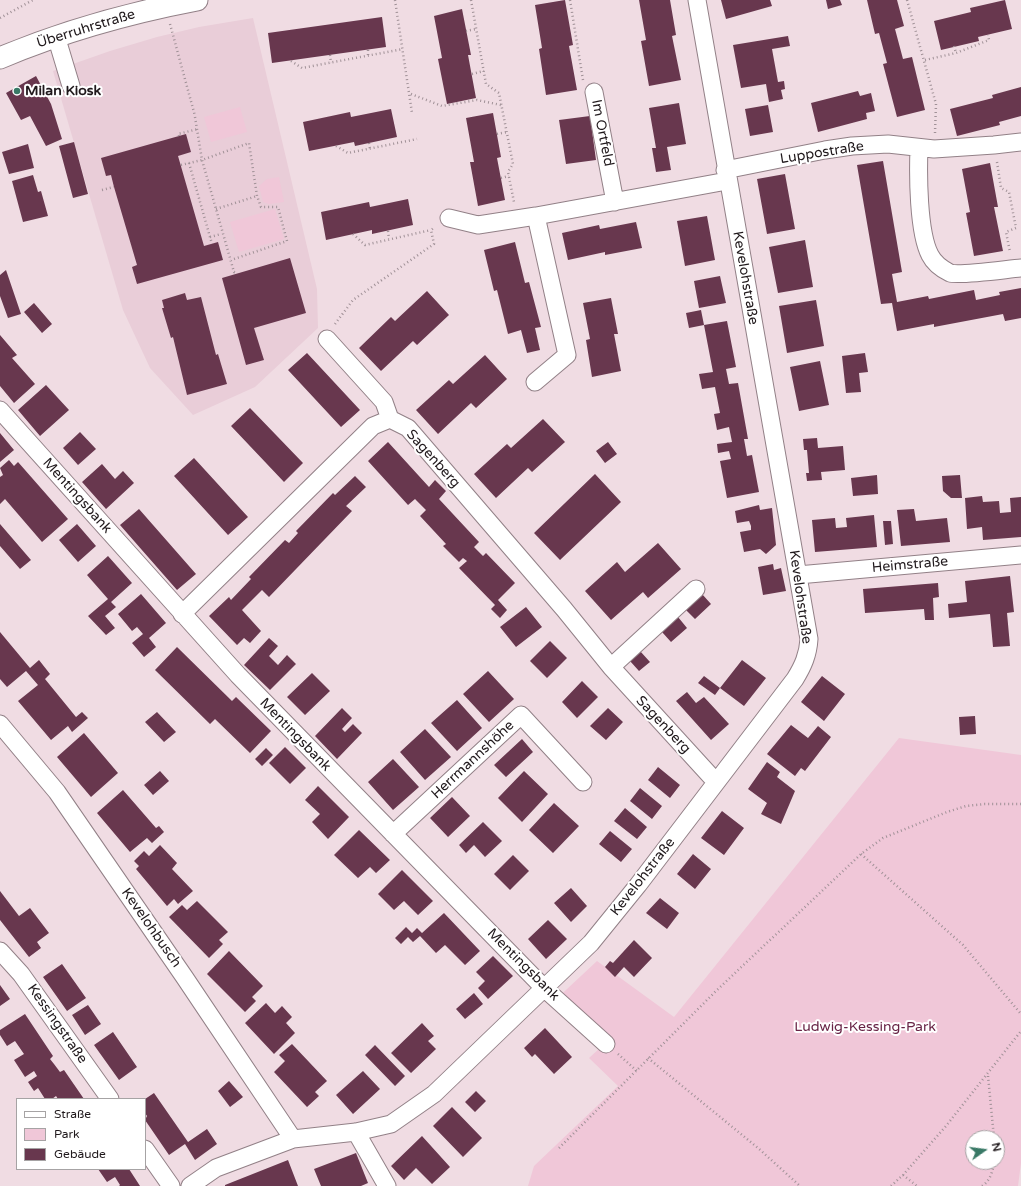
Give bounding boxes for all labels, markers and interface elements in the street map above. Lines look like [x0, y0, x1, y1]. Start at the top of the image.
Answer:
street label: Überruhrstraße [35, 6, 137, 52]
place label: Milan Kiosk [25, 83, 101, 99]
marker: Milan Kiosk [12, 86, 22, 96]
street label: Im Ortfeld [587, 98, 617, 168]
street label: Luppostraße [779, 138, 865, 168]
street label: Kevelohstraße [729, 230, 761, 326]
street label: Sagenberg [402, 426, 464, 492]
street label: Mentingsbank [39, 455, 115, 537]
street label: Kevelohstraße [785, 549, 815, 645]
street label: Heimstraße [871, 553, 949, 577]
street label: Sagenberg [632, 693, 694, 757]
street label: Mentingsbank [256, 695, 334, 775]
street label: Herrmannshöhe [428, 717, 518, 803]
street label: Kevelohstraße [607, 835, 679, 919]
street label: Kevelohbusch [117, 885, 185, 971]
street label: Mentingsbank [483, 925, 563, 1005]
street label: Kessingstraße [23, 981, 91, 1067]
park label: Ludwig-Kessing-Park [794, 1019, 936, 1035]
legend [16, 1098, 146, 1170]
text: Straße [54, 1107, 91, 1121]
text: Park [54, 1127, 80, 1141]
north arrow [965, 1130, 1005, 1170]
text: N [989, 1141, 1004, 1153]
text: Gebäude [54, 1147, 106, 1161]

